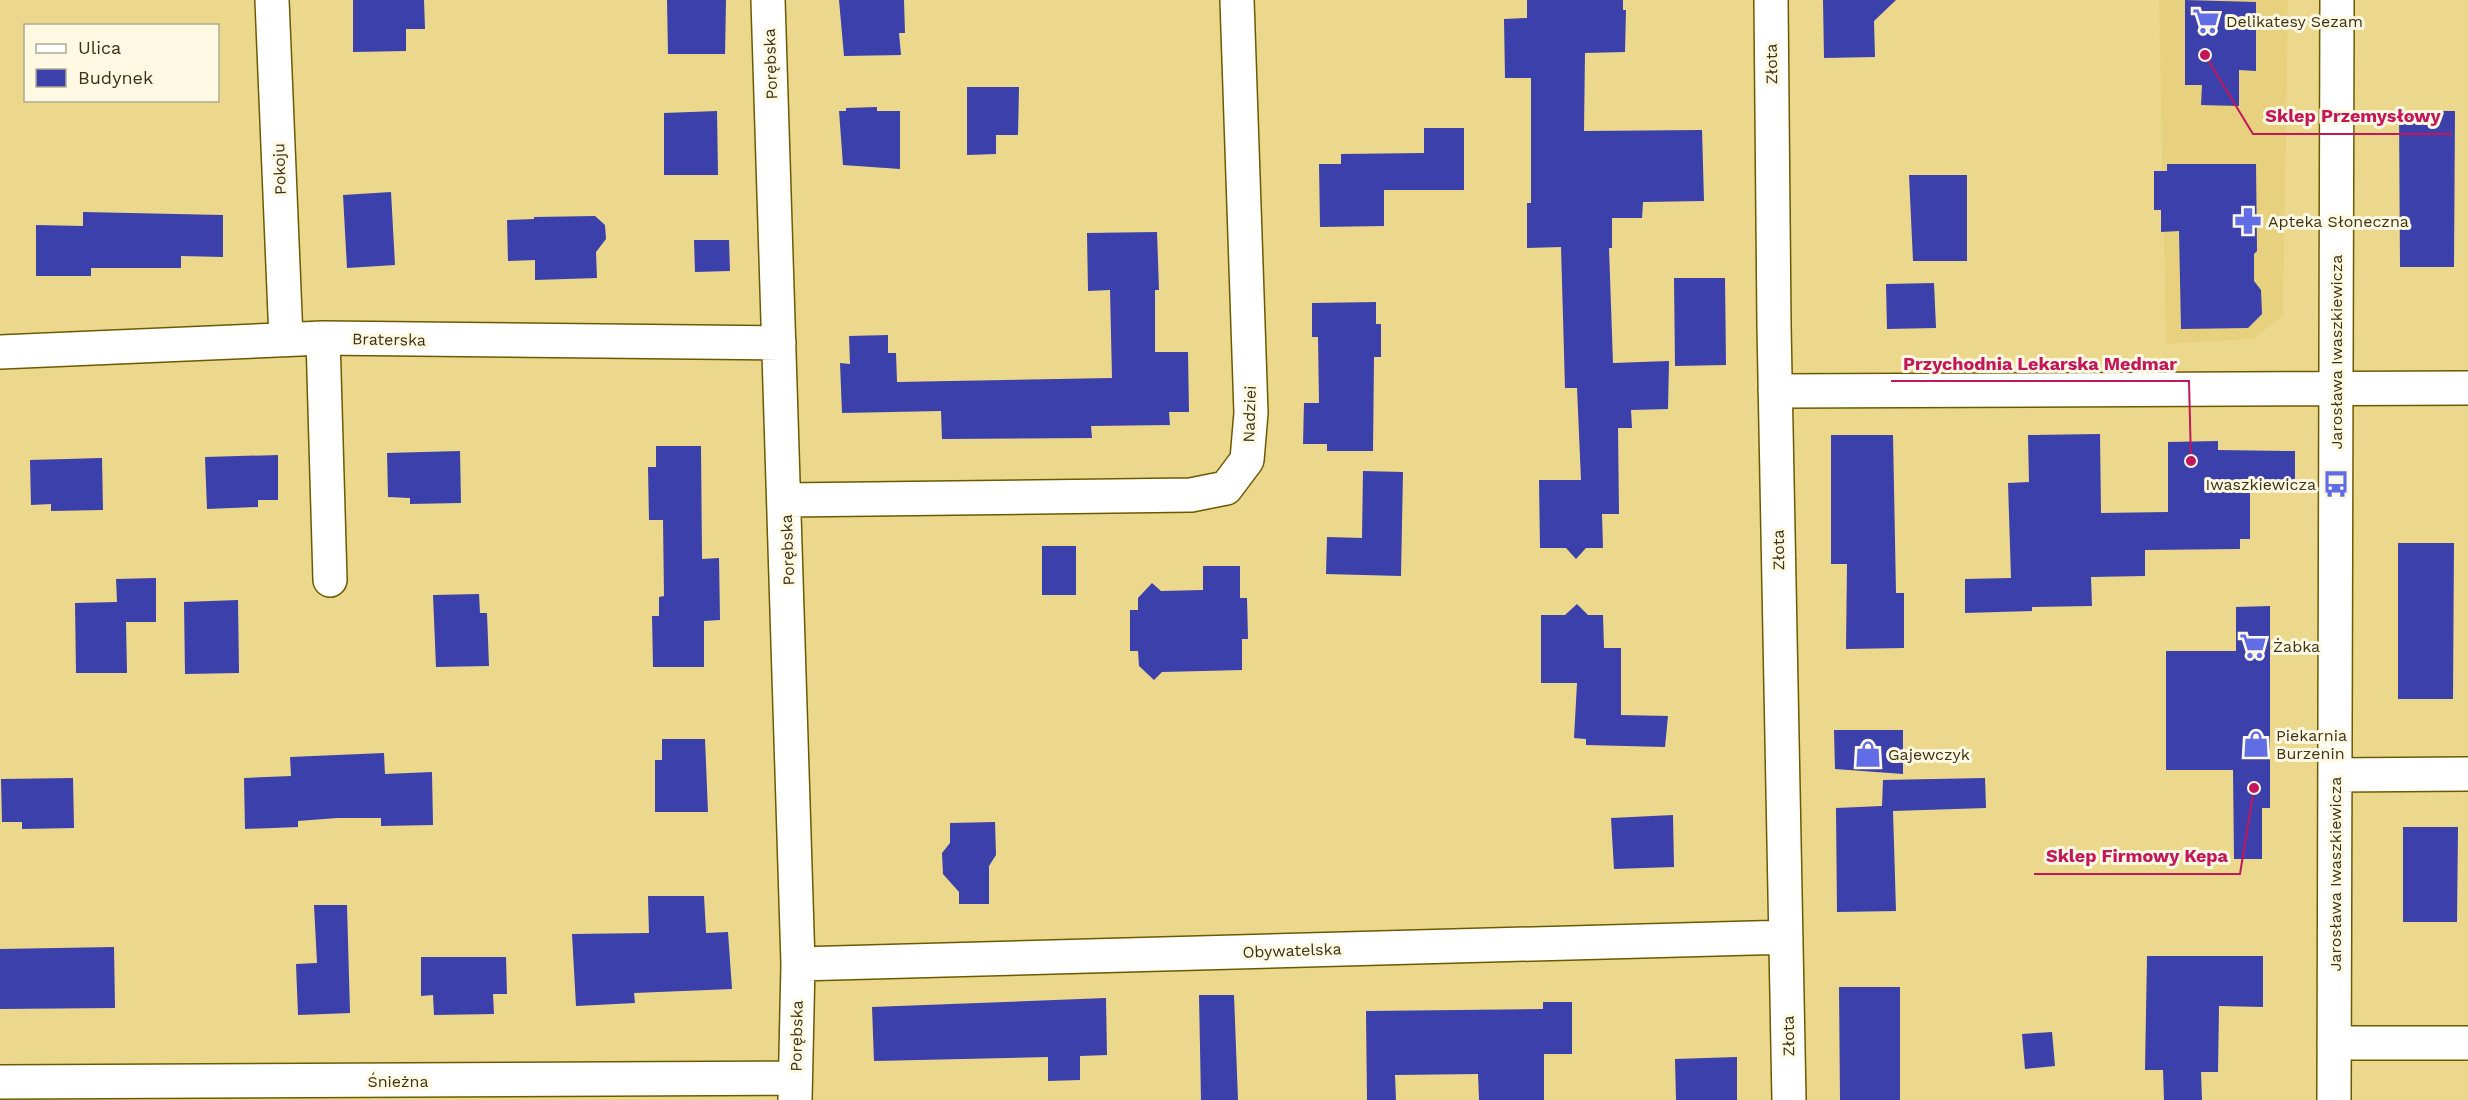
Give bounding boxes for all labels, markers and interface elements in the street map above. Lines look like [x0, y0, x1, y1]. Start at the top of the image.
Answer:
supermarket icon: Delikatesy Sezam [2191, 6, 2221, 36]
place label: Delikatesy Sezam [2226, 12, 2363, 31]
legend [24, 24, 219, 102]
street label: Porębska [760, 28, 781, 100]
text: Ulica [78, 37, 121, 58]
street label: Złota [1762, 43, 1781, 84]
text: Budynek [78, 67, 153, 88]
callout: Sklep Przemysłowy [2253, 98, 2452, 134]
text: Sklep Przemysłowy [2265, 105, 2442, 126]
street label: Pokoju [269, 143, 290, 195]
pharmacy icon: Apteka Słoneczna [2233, 206, 2263, 236]
place label: Apteka Słoneczna [2268, 212, 2409, 231]
street label: Jarosława Iwaszkiewicza [2327, 255, 2346, 449]
street label: Braterska [352, 329, 426, 350]
callout: Przychodnia Lekarska Medmar [1891, 345, 2189, 381]
text: Przychodnia Lekarska Medmar [1903, 353, 2177, 374]
street label: Nadziei [1239, 385, 1260, 443]
bus stop icon: Iwaszkiewicza [2321, 469, 2351, 499]
place label: Iwaszkiewicza [2205, 475, 2316, 494]
street label: Porębska [777, 514, 798, 586]
street label: Złota [1769, 529, 1788, 570]
supermarket icon: Żabka [2238, 631, 2268, 661]
place label: Żabka [2273, 637, 2320, 656]
place label: Piekarnia Burzenin [2276, 726, 2347, 763]
shop icon: Piekarnia Burzenin [2241, 729, 2271, 759]
shop icon: Gajewczyk [1853, 739, 1883, 769]
place label: Gajewczyk [1888, 745, 1970, 764]
street label: Jarosława Iwaszkiewicza [2326, 777, 2345, 971]
callout: Sklep Firmowy Kepa [2034, 838, 2240, 874]
text: Sklep Firmowy Kepa [2046, 845, 2229, 866]
street label: Obywatelska [1242, 939, 1342, 962]
street label: Porębska [786, 1000, 807, 1072]
street label: Złota [1779, 1015, 1798, 1056]
street label: Śnieżna [367, 1072, 429, 1091]

